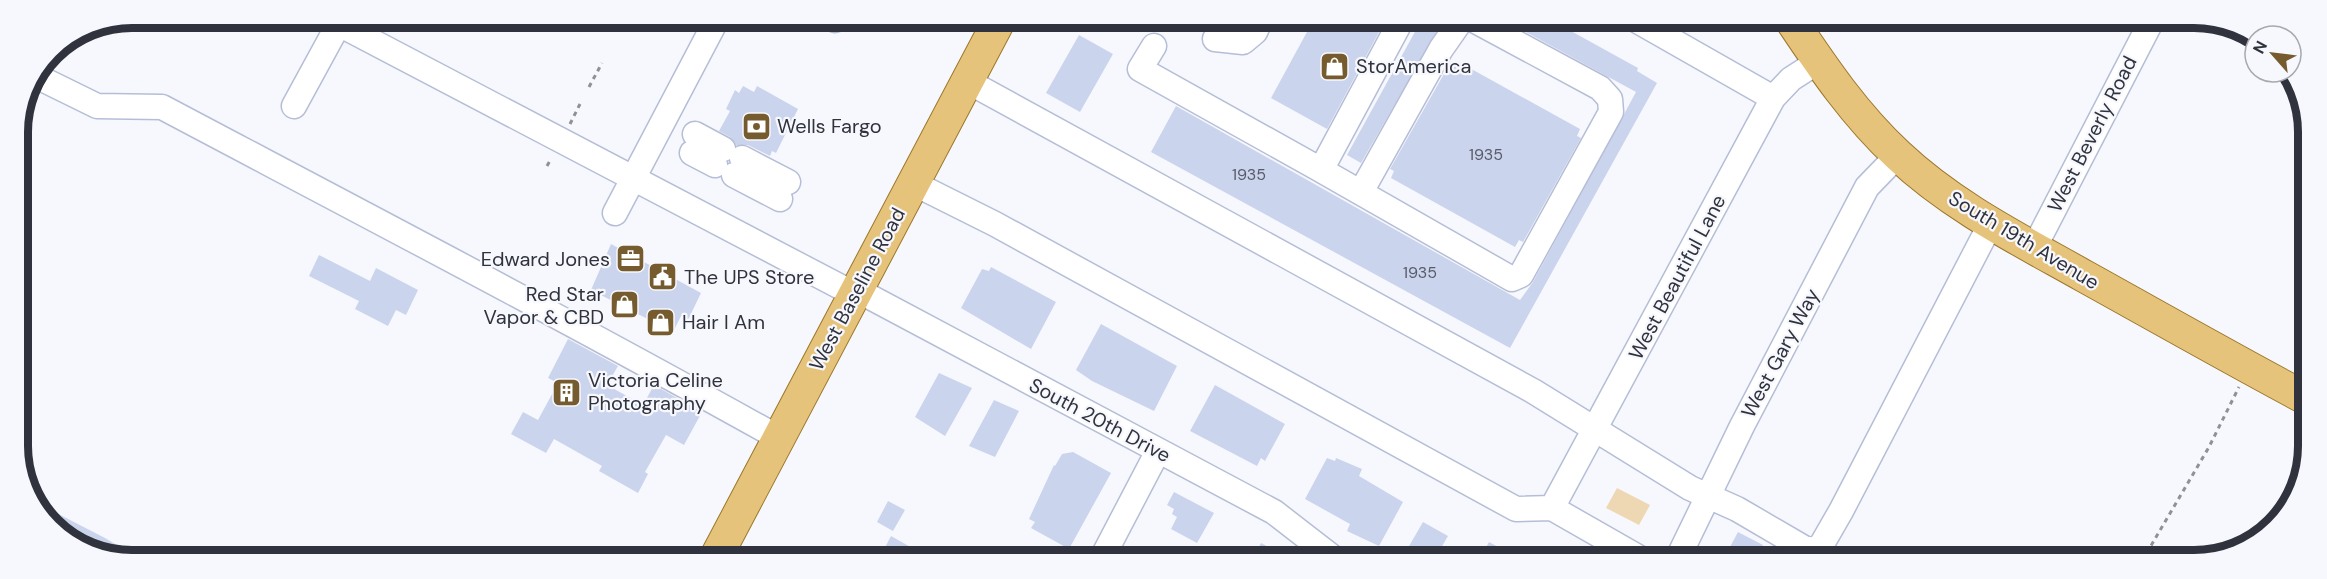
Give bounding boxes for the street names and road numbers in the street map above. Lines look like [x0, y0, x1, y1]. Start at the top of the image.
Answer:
street label: West Beverly Road [2041, 52, 2143, 216]
street label: South 19th Avenue [1944, 185, 2104, 295]
street label: West Beautiful Lane [1623, 190, 1731, 364]
street label: West Baseline Road [803, 203, 911, 375]
street label: West Gary Way [1735, 284, 1825, 422]
street label: South 20th Drive [1025, 372, 1175, 468]

